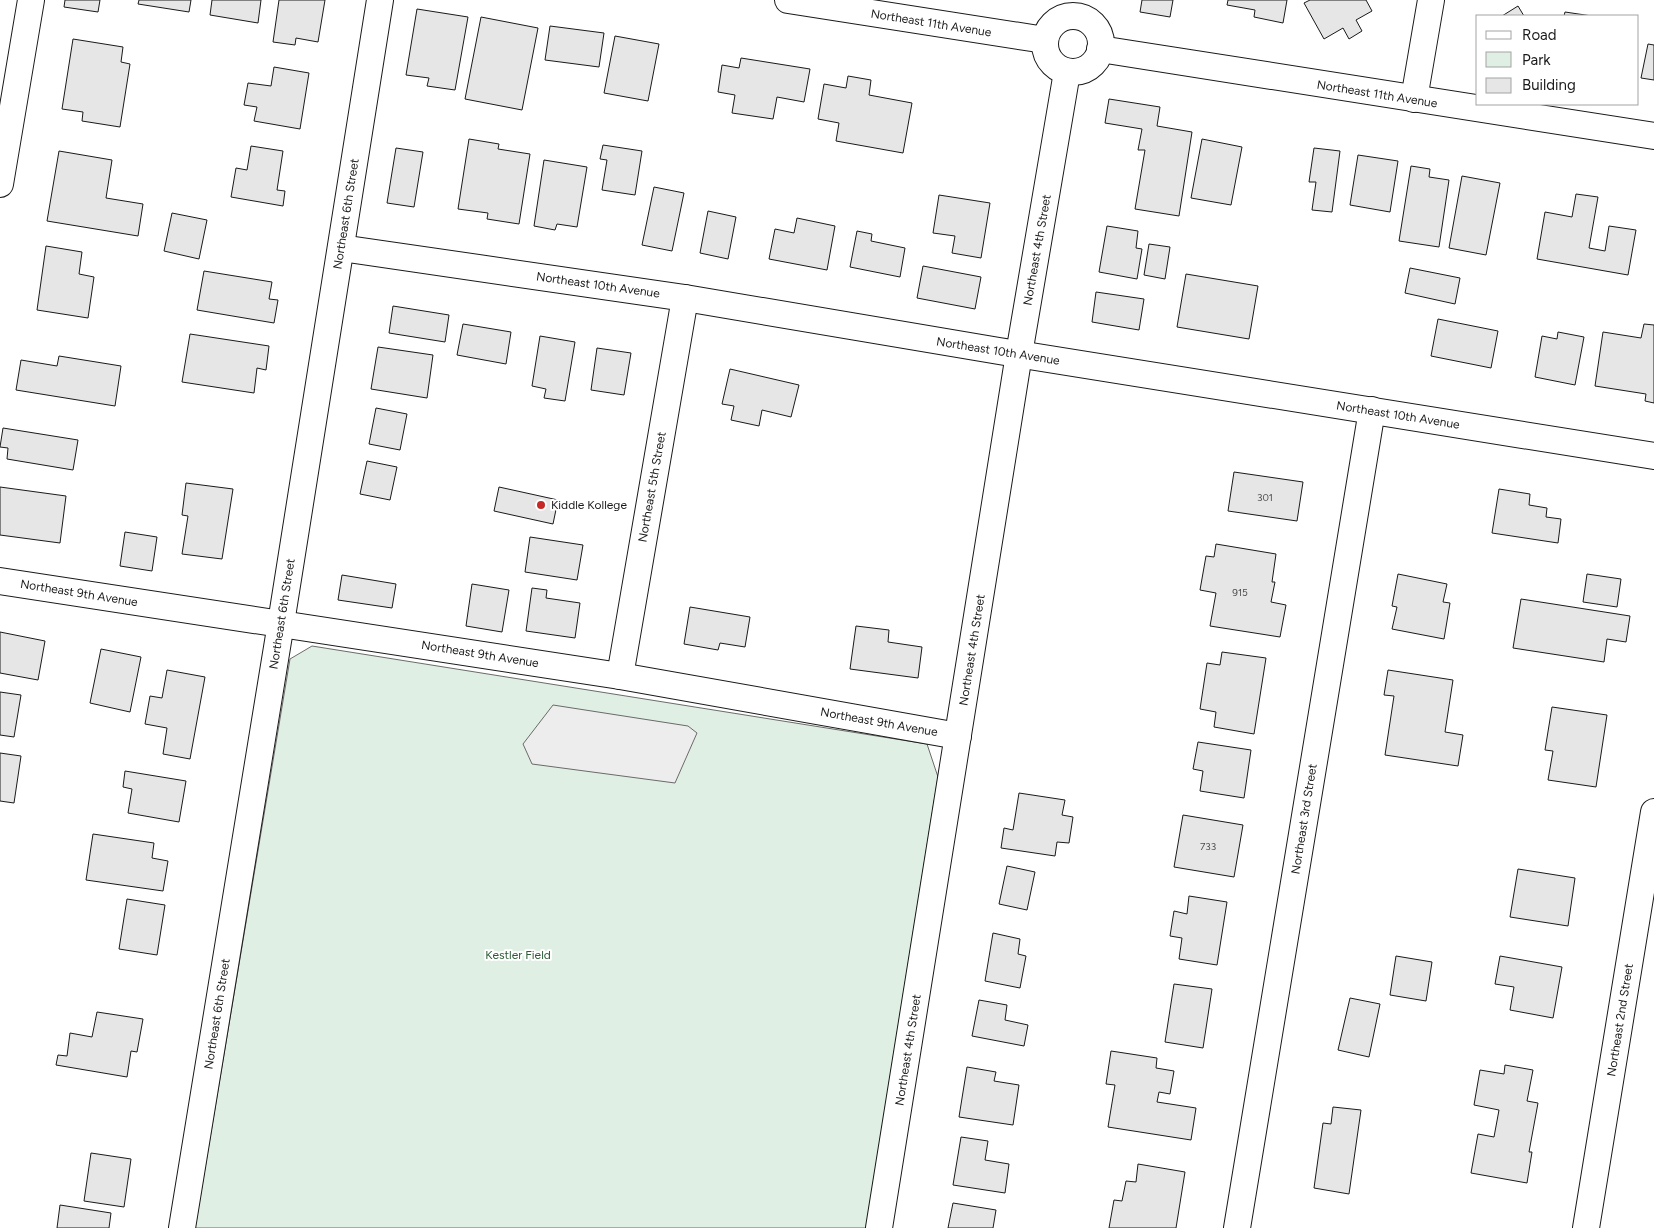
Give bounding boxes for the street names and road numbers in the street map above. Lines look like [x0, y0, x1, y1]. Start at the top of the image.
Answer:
street label: Northeast 11th Avenue [870, 7, 993, 40]
street label: Northeast 11th Avenue [1316, 78, 1439, 111]
street label: Northeast 6th Street [330, 157, 362, 270]
street label: Northeast 4th Street [1020, 193, 1054, 307]
street label: Northeast 10th Avenue [535, 269, 661, 301]
street label: Northeast 10th Avenue [935, 334, 1061, 368]
street label: Northeast 10th Avenue [1335, 398, 1461, 432]
street label: Northeast 5th Street [635, 430, 669, 543]
street label: Northeast 6th Street [266, 557, 298, 670]
street label: Northeast 9th Avenue [19, 577, 139, 609]
street label: Northeast 4th Street [956, 593, 988, 707]
street label: Northeast 9th Avenue [420, 638, 540, 670]
street label: Northeast 9th Avenue [819, 705, 939, 739]
street label: Northeast 3rd Street [1288, 762, 1320, 875]
street label: Northeast 6th Street [201, 957, 233, 1070]
street label: Northeast 2nd Street [1604, 962, 1636, 1078]
street label: Northeast 4th Street [892, 993, 924, 1107]

